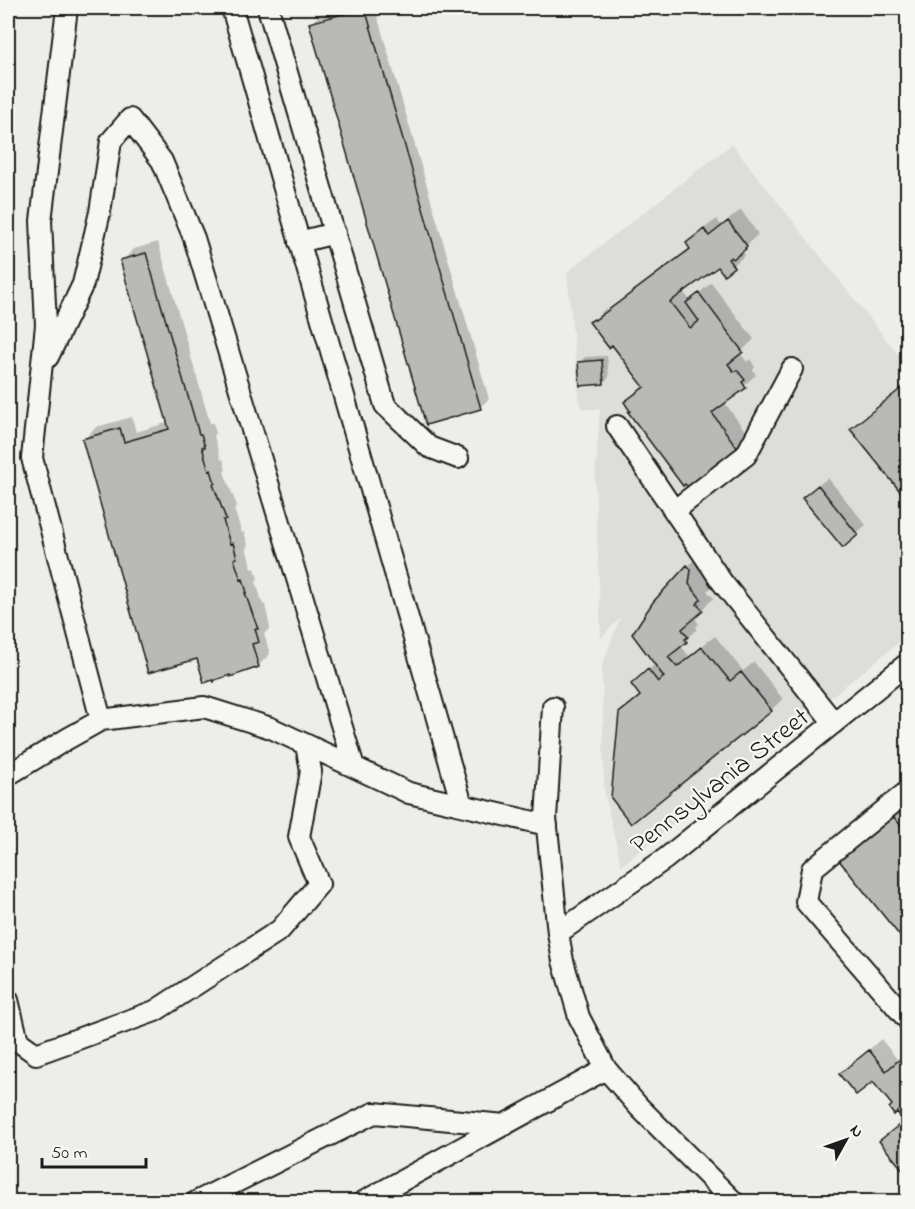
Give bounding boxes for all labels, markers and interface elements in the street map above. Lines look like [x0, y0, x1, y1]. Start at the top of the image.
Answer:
street label: Pennsylvania Street [622, 699, 819, 865]
north arrow [816, 1110, 876, 1170]
text: N [843, 1120, 869, 1144]
scale bar [42, 1131, 146, 1169]
text: 50 m [51, 1141, 88, 1167]

